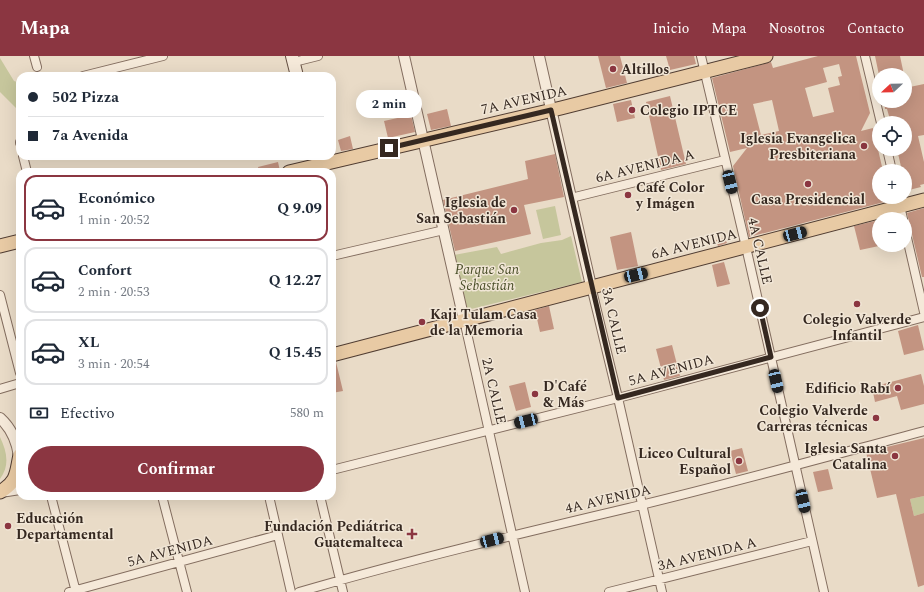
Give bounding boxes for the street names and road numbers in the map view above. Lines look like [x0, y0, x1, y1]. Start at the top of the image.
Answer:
street label: 7A AVENIDA [479, 80, 569, 120]
street label: 6A AVENIDA A [593, 143, 697, 188]
street label: 4A CALLE [742, 216, 778, 286]
street label: 6A AVENIDA [649, 223, 739, 265]
street label: 3A CALLE [596, 286, 632, 356]
street label: 5A AVENIDA [626, 348, 716, 391]
street label: 2A CALLE [476, 356, 512, 426]
street label: 4A AVENIDA [563, 479, 653, 519]
street label: 5A AVENIDA [125, 529, 215, 572]
street label: 3A AVENIDA A [655, 531, 759, 576]

